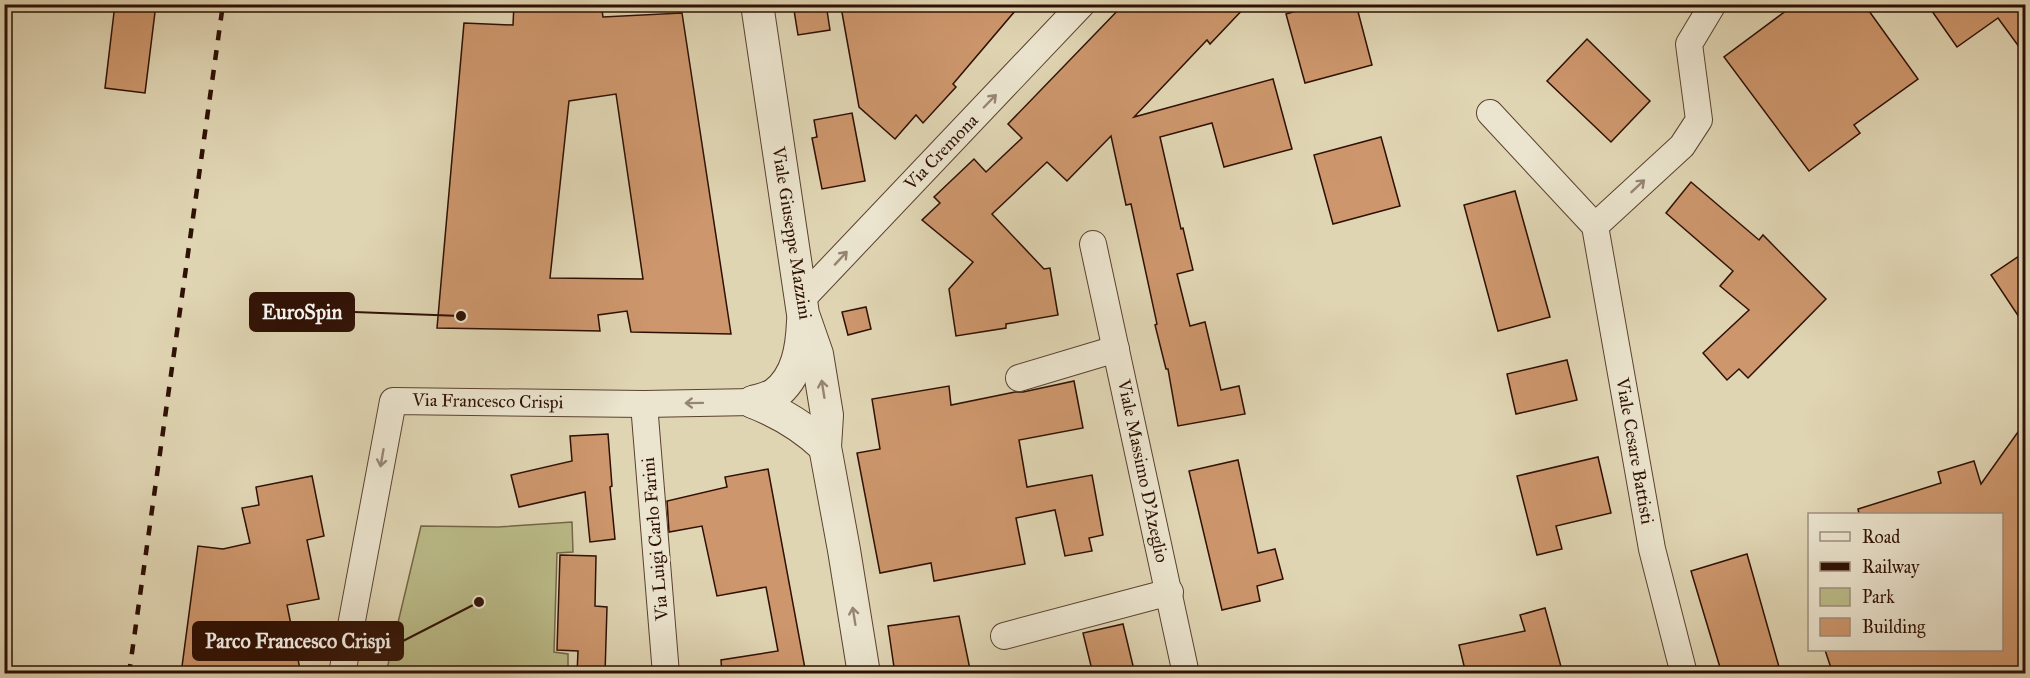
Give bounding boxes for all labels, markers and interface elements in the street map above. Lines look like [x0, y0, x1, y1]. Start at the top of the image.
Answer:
one-way arrow [982, 94, 996, 109]
street label: Via Cremona [899, 109, 983, 195]
street label: Viale Giuseppe Mazzini [767, 144, 817, 321]
one-way arrow [1631, 179, 1646, 194]
one-way arrow [834, 250, 848, 265]
callout: EuroSpin [250, 293, 354, 331]
text: EuroSpin [262, 300, 342, 325]
street label: Viale Cesare Battisti [1611, 375, 1659, 526]
street label: Viale Massimo D'Azeglio [1112, 376, 1173, 565]
one-way arrow [817, 379, 828, 399]
street label: Via Francesco Crispi [411, 389, 564, 413]
one-way arrow [685, 397, 705, 409]
one-way arrow [376, 448, 387, 467]
street label: Via Luigi Carlo Farini [637, 456, 674, 623]
legend [1808, 513, 2003, 651]
text: Road [1862, 526, 1900, 548]
text: Railway [1862, 556, 1920, 578]
text: Park [1862, 586, 1895, 608]
one-way arrow [849, 606, 860, 626]
text: Building [1862, 616, 1926, 639]
callout: Parco Francesco Crispi [193, 622, 403, 660]
text: Parco Francesco Crispi [205, 629, 391, 654]

